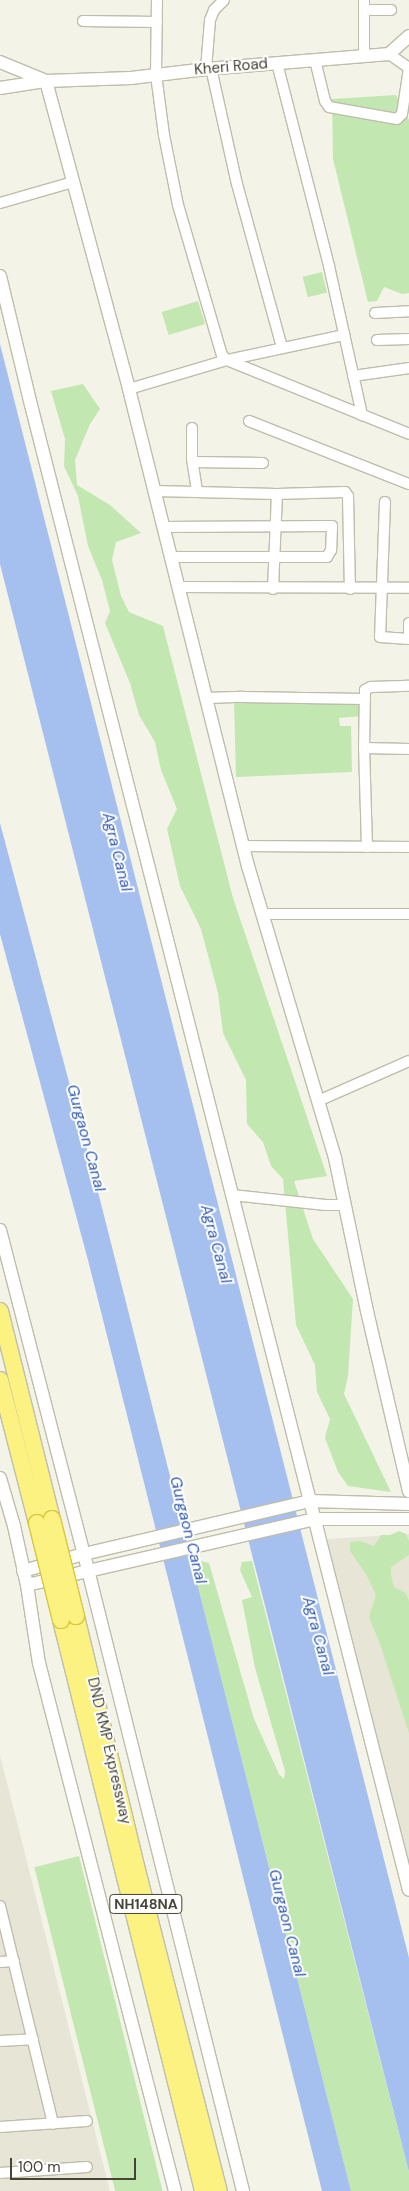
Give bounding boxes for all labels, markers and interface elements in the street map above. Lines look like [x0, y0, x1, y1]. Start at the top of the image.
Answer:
street label: Kheri Road [193, 55, 269, 79]
water label: Agra Canal [98, 811, 136, 893]
water label: Gurgaon Canal [62, 1082, 110, 1194]
water label: Agra Canal [196, 1203, 236, 1285]
water label: Gurgaon Canal [165, 1474, 211, 1586]
water label: Agra Canal [298, 1595, 338, 1677]
street label: DND KMP Expressway [83, 1676, 135, 1826]
water label: Gurgaon Canal [264, 1867, 310, 1979]
road number: NH148NA [108, 1892, 184, 1916]
scale bar [12, 2148, 139, 2180]
text: 100 m [18, 2157, 61, 2177]

